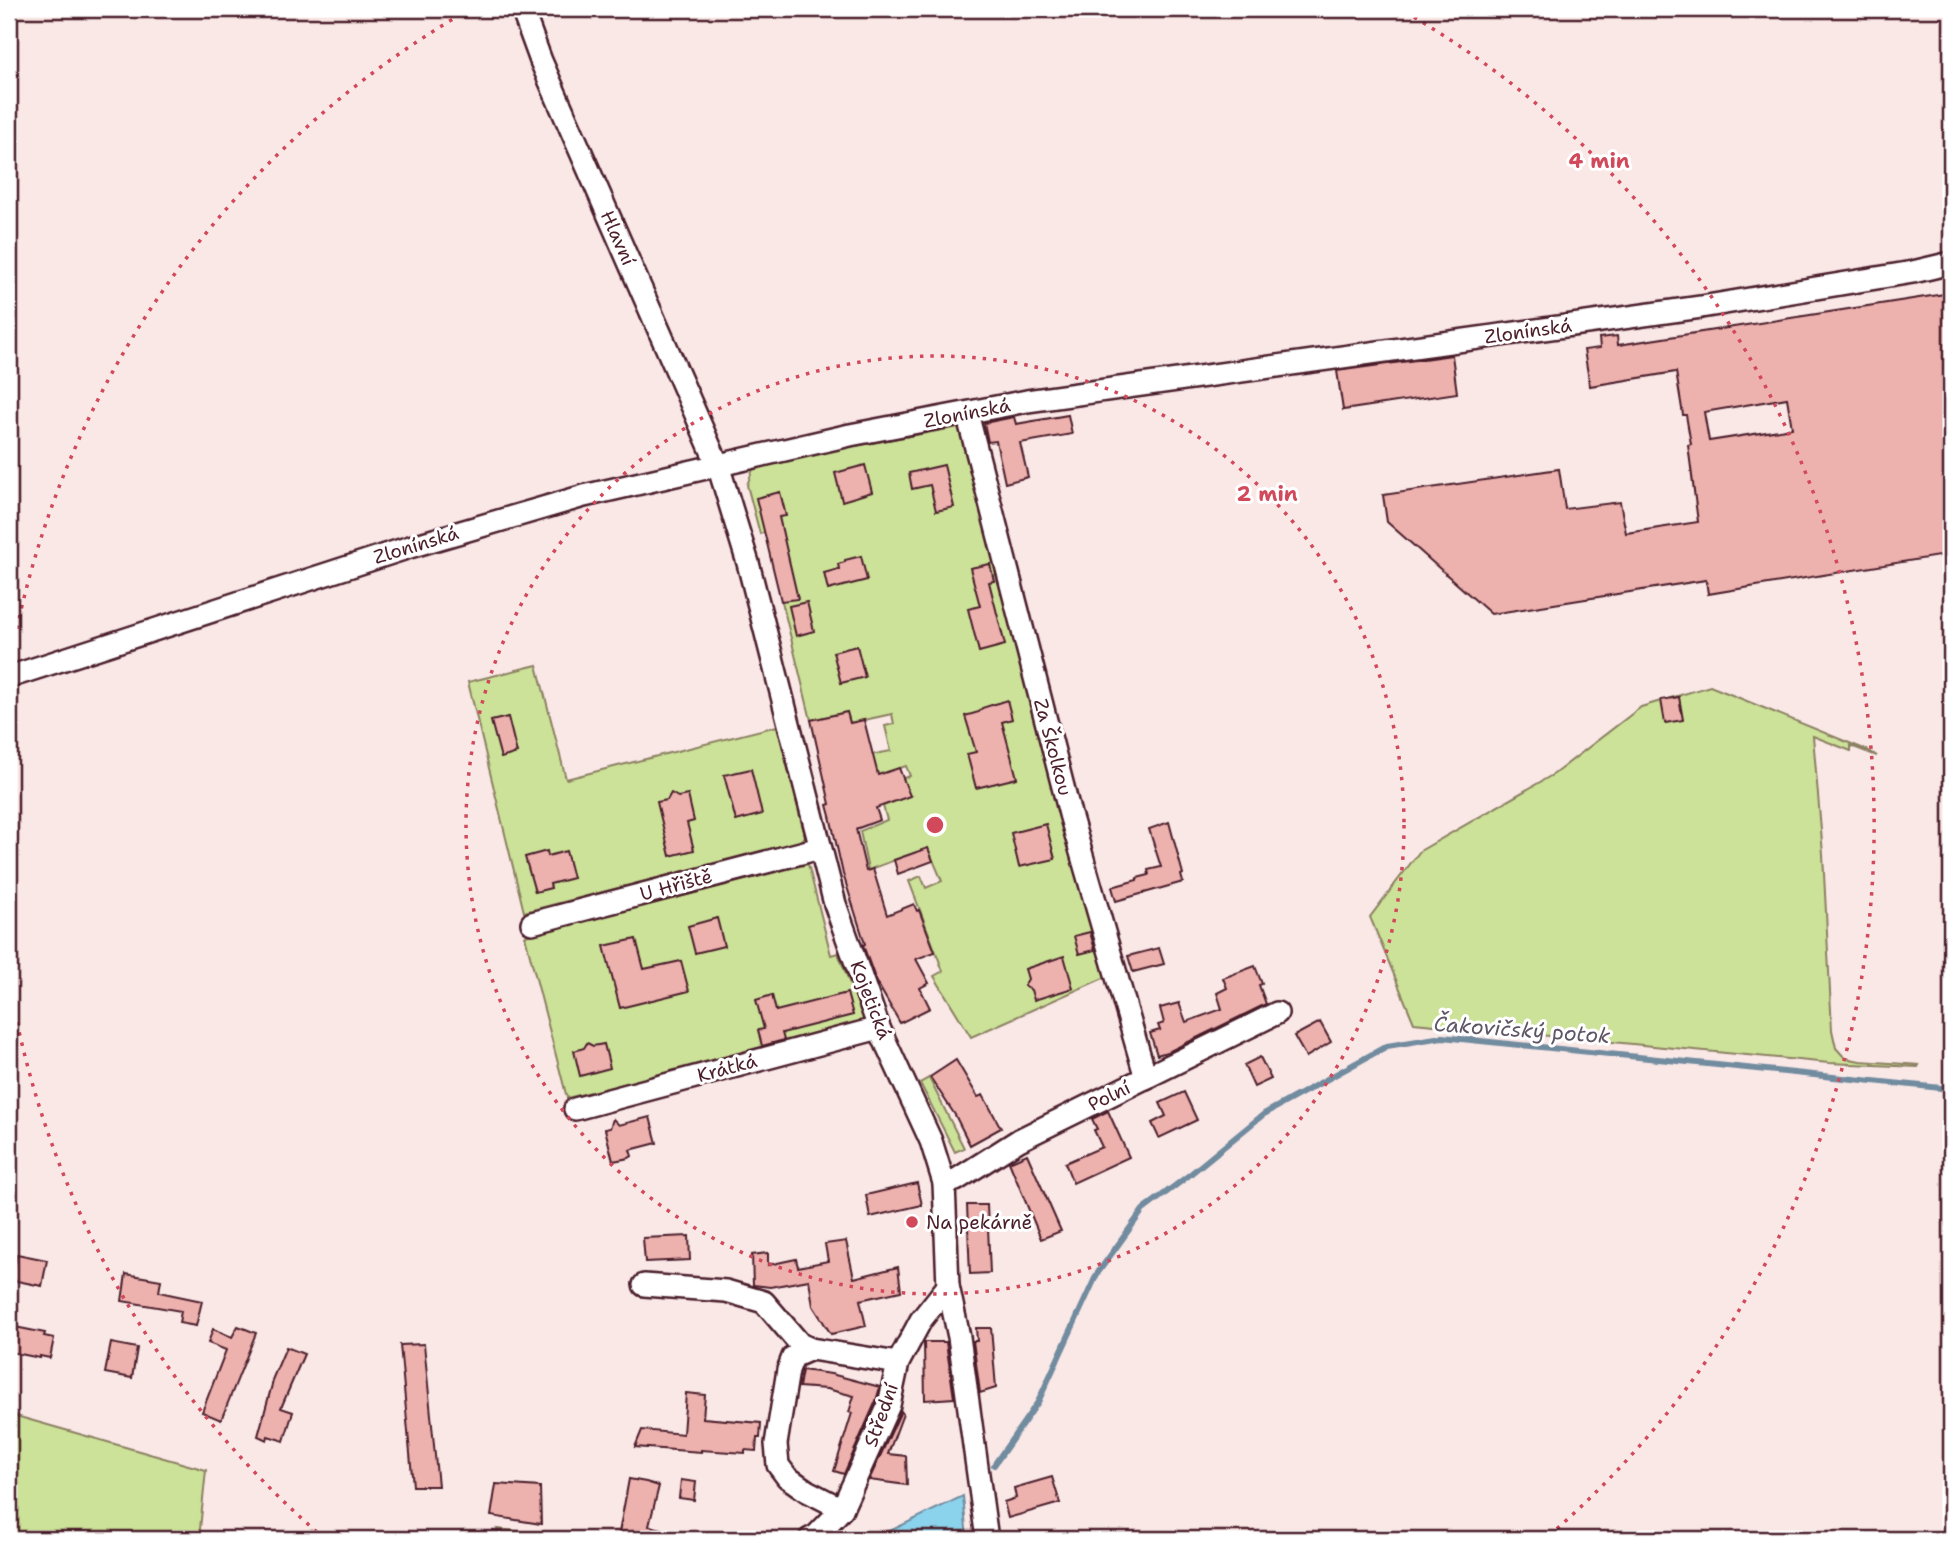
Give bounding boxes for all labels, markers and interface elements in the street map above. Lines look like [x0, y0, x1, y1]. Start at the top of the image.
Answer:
text: 4 min [1568, 147, 1630, 175]
street label: Hlavní [595, 207, 641, 270]
street label: Zlonínská [1483, 312, 1573, 349]
street label: Zlonínská [922, 392, 1013, 434]
text: 2 min [1236, 480, 1298, 508]
street label: Zlonínská [370, 520, 462, 570]
street label: Za Školkou [1028, 695, 1079, 798]
centre of rings [923, 813, 947, 837]
street label: U Hřiště [637, 863, 715, 907]
street label: Kojetická [845, 957, 898, 1043]
water label: Čakovičský potok [1433, 1009, 1611, 1050]
street label: Krátká [694, 1048, 760, 1088]
street label: Polní [1084, 1075, 1135, 1117]
place label: Na pekárně [926, 1210, 1032, 1235]
marker: Na pekárně [904, 1214, 920, 1230]
street label: Střední [858, 1379, 904, 1450]

